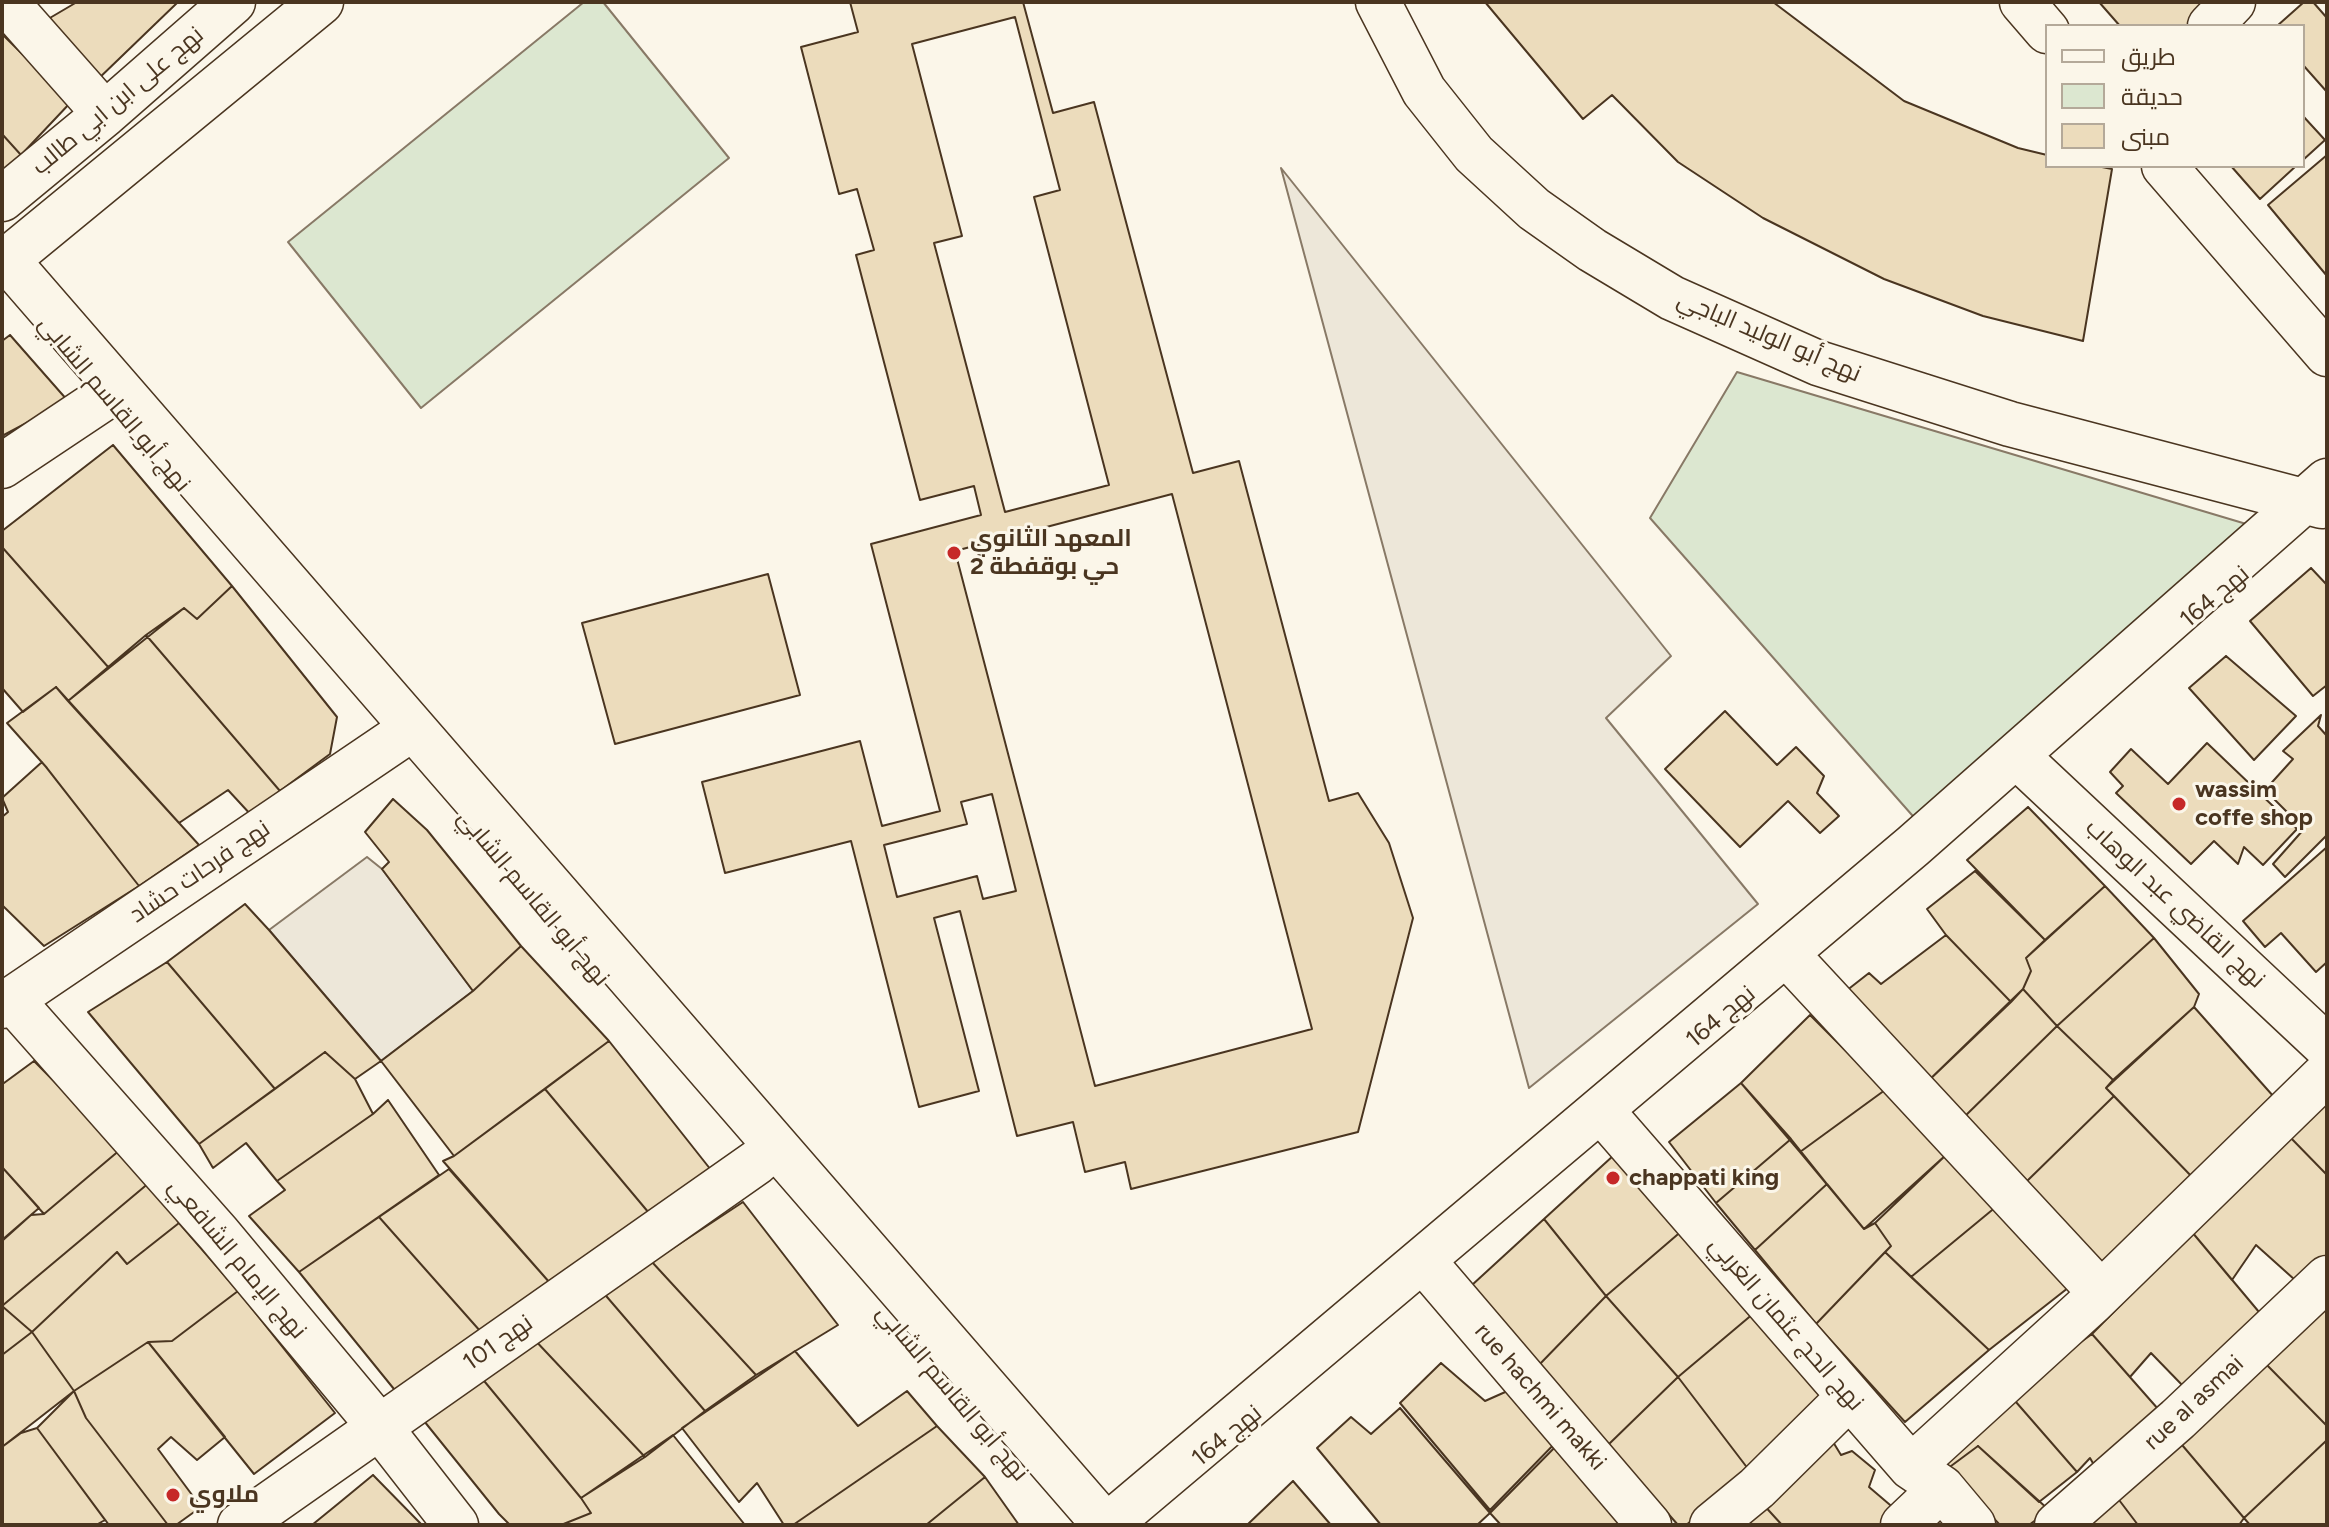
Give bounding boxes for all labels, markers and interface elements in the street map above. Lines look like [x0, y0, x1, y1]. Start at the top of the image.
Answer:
street label: نهج على ابن ابي طالب [26, 21, 210, 181]
legend [2045, 24, 2305, 168]
text: طريق [2121, 42, 2176, 71]
text: حديقة [2121, 82, 2183, 111]
text: مبنى [2121, 122, 2170, 151]
street label: نهج أبو الوليد الباجي [1673, 285, 1865, 389]
street label: نهج أبو القاسم الشابي [32, 310, 196, 498]
place label: المعهد الثانوي حي بوقفطة 2 [970, 525, 1132, 581]
marker: المعهد الثانوي حي بوقفطة 2 [945, 544, 963, 562]
street label: نهج 164 [2174, 560, 2256, 634]
place label: wassim coffe shop [2195, 776, 2313, 832]
marker: wassim coffe shop [2170, 795, 2188, 813]
street label: نهج أبو القاسم الشابي [451, 804, 615, 992]
street label: نهج القاضي عبد الوهاب [2079, 813, 2271, 995]
street label: نهج فرحات حشاد [124, 815, 276, 929]
street label: نهج 164 [1680, 980, 1762, 1054]
place label: chappati king [1629, 1164, 1779, 1192]
marker: chappati king [1604, 1169, 1622, 1187]
street label: نهج الإمام الشافعي [162, 1173, 312, 1345]
street label: نهج الحج عثمان الغربي [1703, 1231, 1869, 1417]
street label: نهج أبو القاسم الشابي [870, 1299, 1034, 1487]
street label: نهج 101 [458, 1309, 538, 1377]
street label: rue hachmi makki [1468, 1317, 1612, 1477]
street label: rue al asmai [2138, 1350, 2250, 1456]
street label: نهج 164 [1186, 1399, 1268, 1473]
place label: ملاوي [189, 1481, 259, 1509]
marker: ملاوي [164, 1486, 182, 1504]

